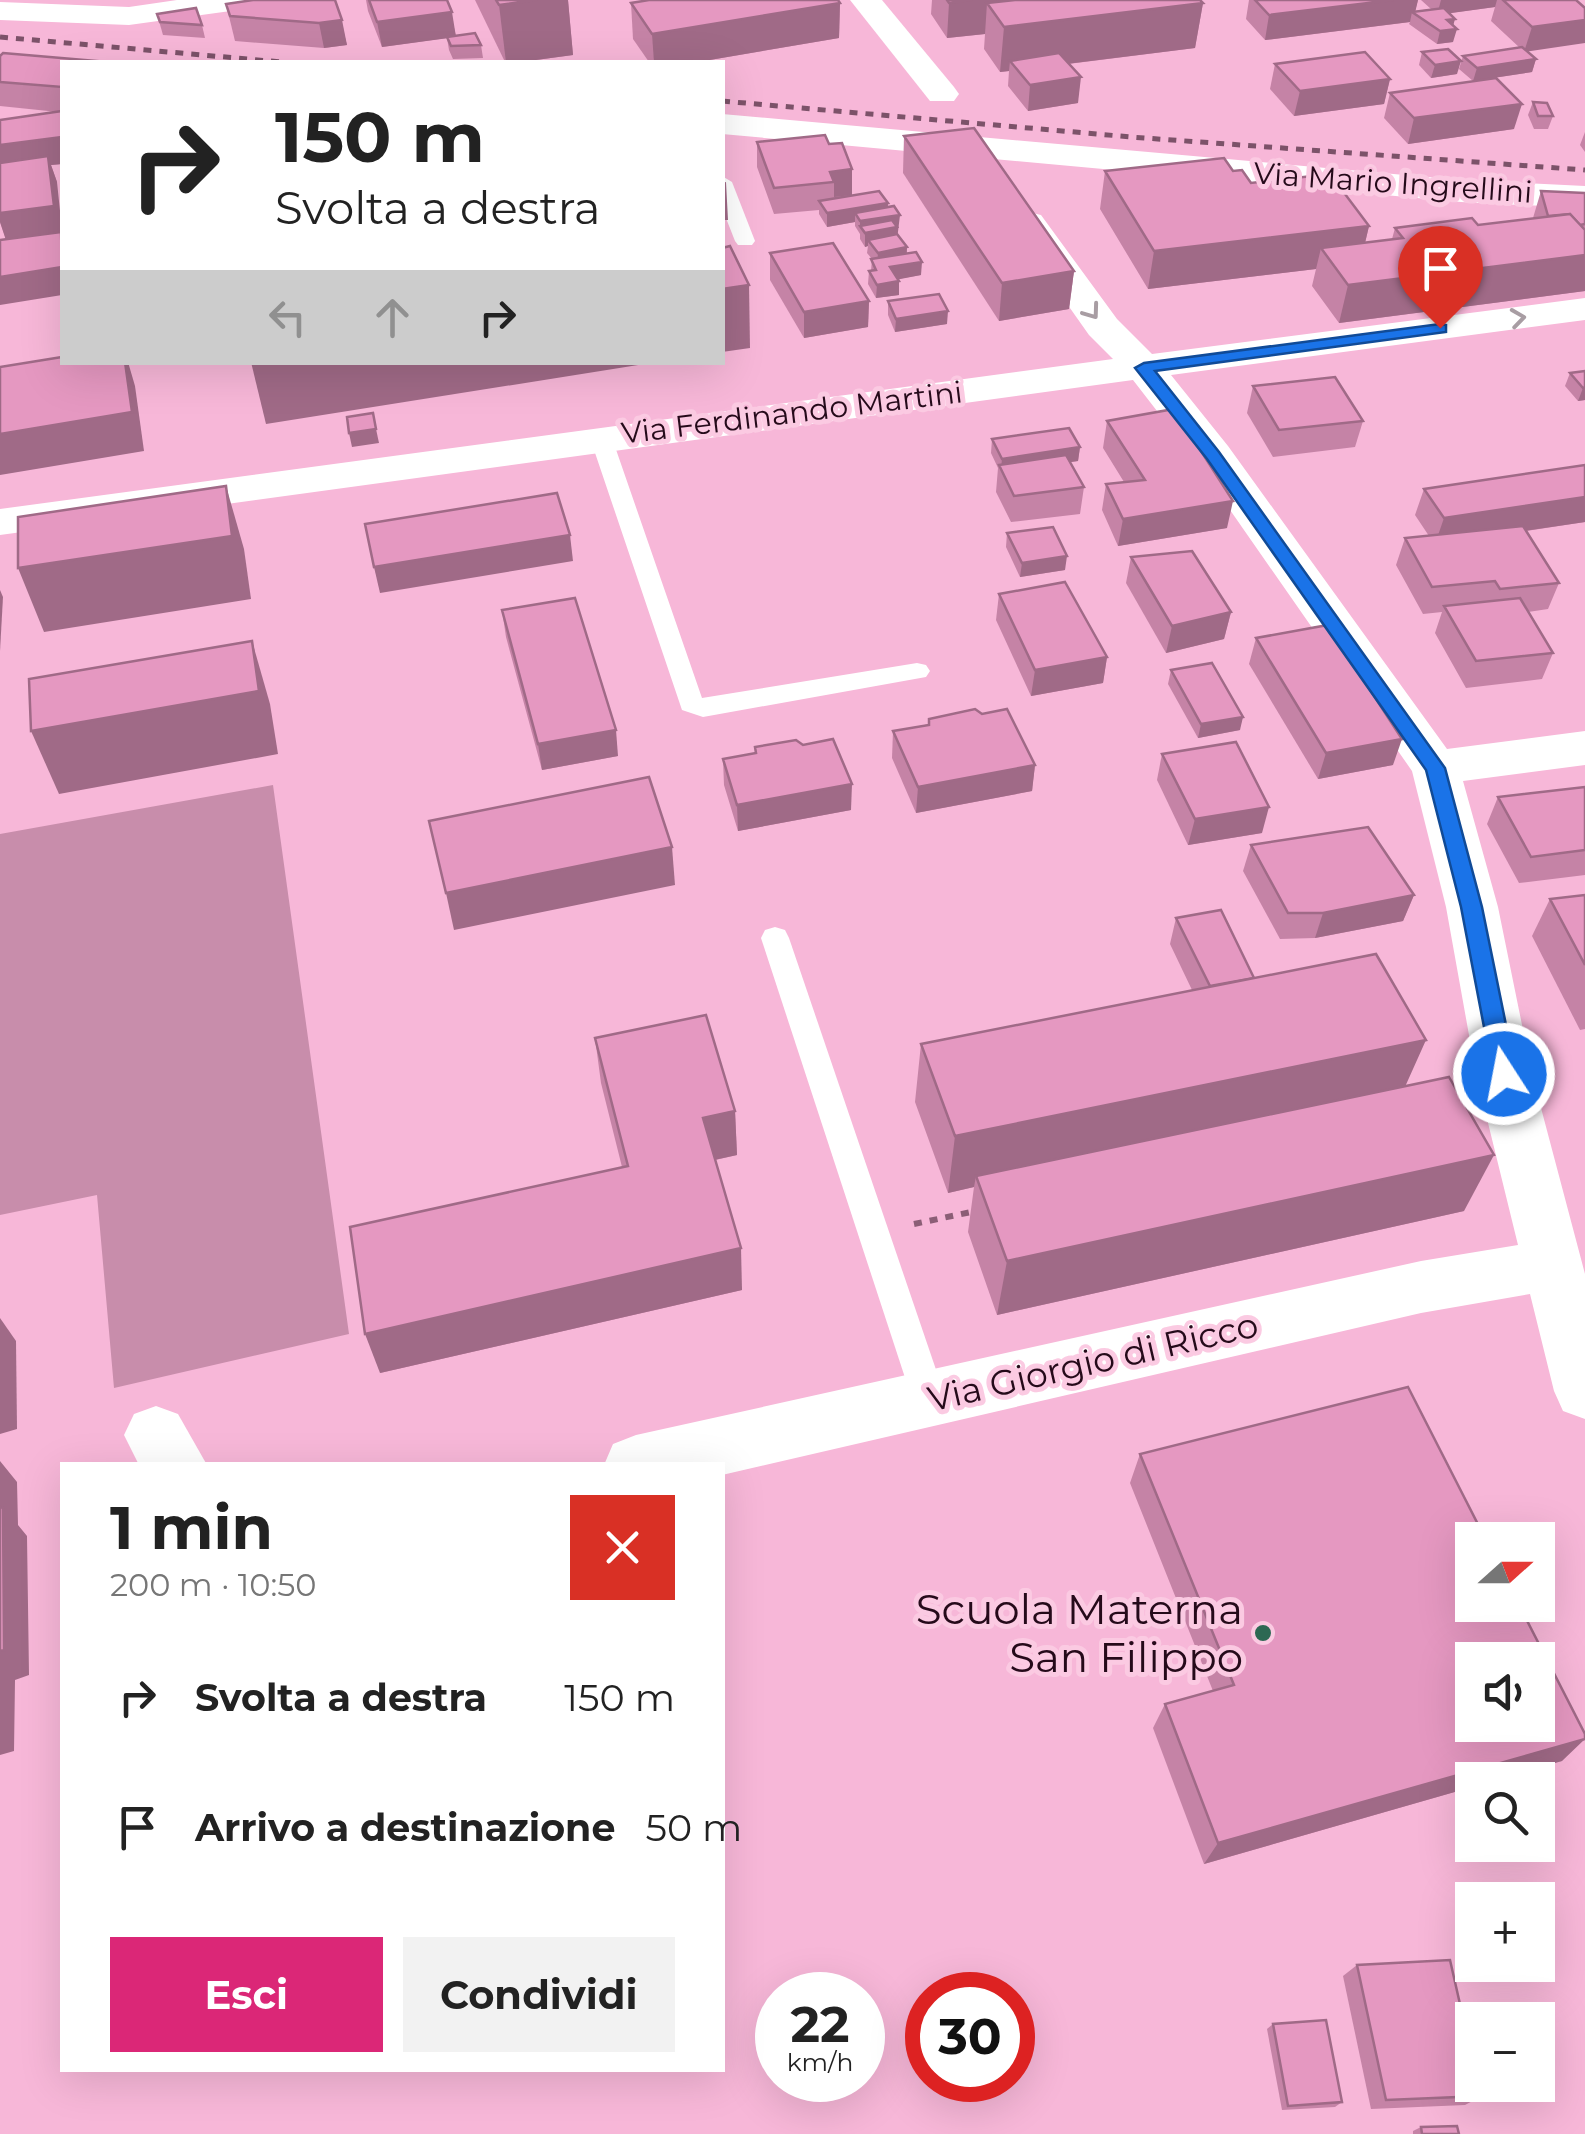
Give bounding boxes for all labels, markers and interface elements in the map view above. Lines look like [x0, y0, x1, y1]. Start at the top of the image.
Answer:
text: 150 m [275, 94, 485, 180]
icon: right [110, 100, 240, 230]
street label: Via Mario Ingrellini [1253, 154, 1534, 211]
text: Svolta a destra [275, 180, 601, 235]
pin [1398, 226, 1483, 329]
icon: arrive [1413, 241, 1468, 296]
icon: left [260, 290, 315, 345]
icon: ahead [365, 290, 420, 345]
icon: right [470, 290, 525, 345]
one-way arrow [1080, 300, 1099, 319]
one-way arrow [1509, 308, 1526, 329]
street label: Via Ferdinando Martini [619, 373, 965, 452]
position arrow [1452, 1022, 1556, 1126]
street label: Via Giorgio di Ricco [924, 1303, 1262, 1420]
text: 1 min [110, 1491, 273, 1564]
button: close [570, 1495, 675, 1600]
north arrow [1455, 1522, 1555, 1622]
map controls [1455, 1522, 1555, 2102]
text: 200 m · 10:50 [110, 1565, 316, 1604]
place label: Scuola Materna San Filippo [916, 1583, 1243, 1683]
marker: Scuola Materna San Filippo [1252, 1622, 1274, 1644]
button: sound [1455, 1642, 1555, 1742]
icon: right [110, 1670, 165, 1725]
text: Svolta a destra [195, 1674, 487, 1721]
text: 150 m [564, 1674, 675, 1721]
button: search [1455, 1762, 1555, 1862]
icon: arrive [110, 1800, 165, 1855]
text: Arrivo a destinazione [195, 1804, 616, 1851]
text: 50 m [646, 1804, 742, 1851]
button: + [1455, 1882, 1555, 1982]
button: Esci [110, 1937, 383, 2052]
button: Condividi [403, 1937, 675, 2052]
speed limit sign: 30 [905, 1972, 1035, 2102]
text: 22 [791, 1994, 850, 2055]
button: − [1455, 2002, 1555, 2102]
text: km/h [787, 2047, 853, 2077]

